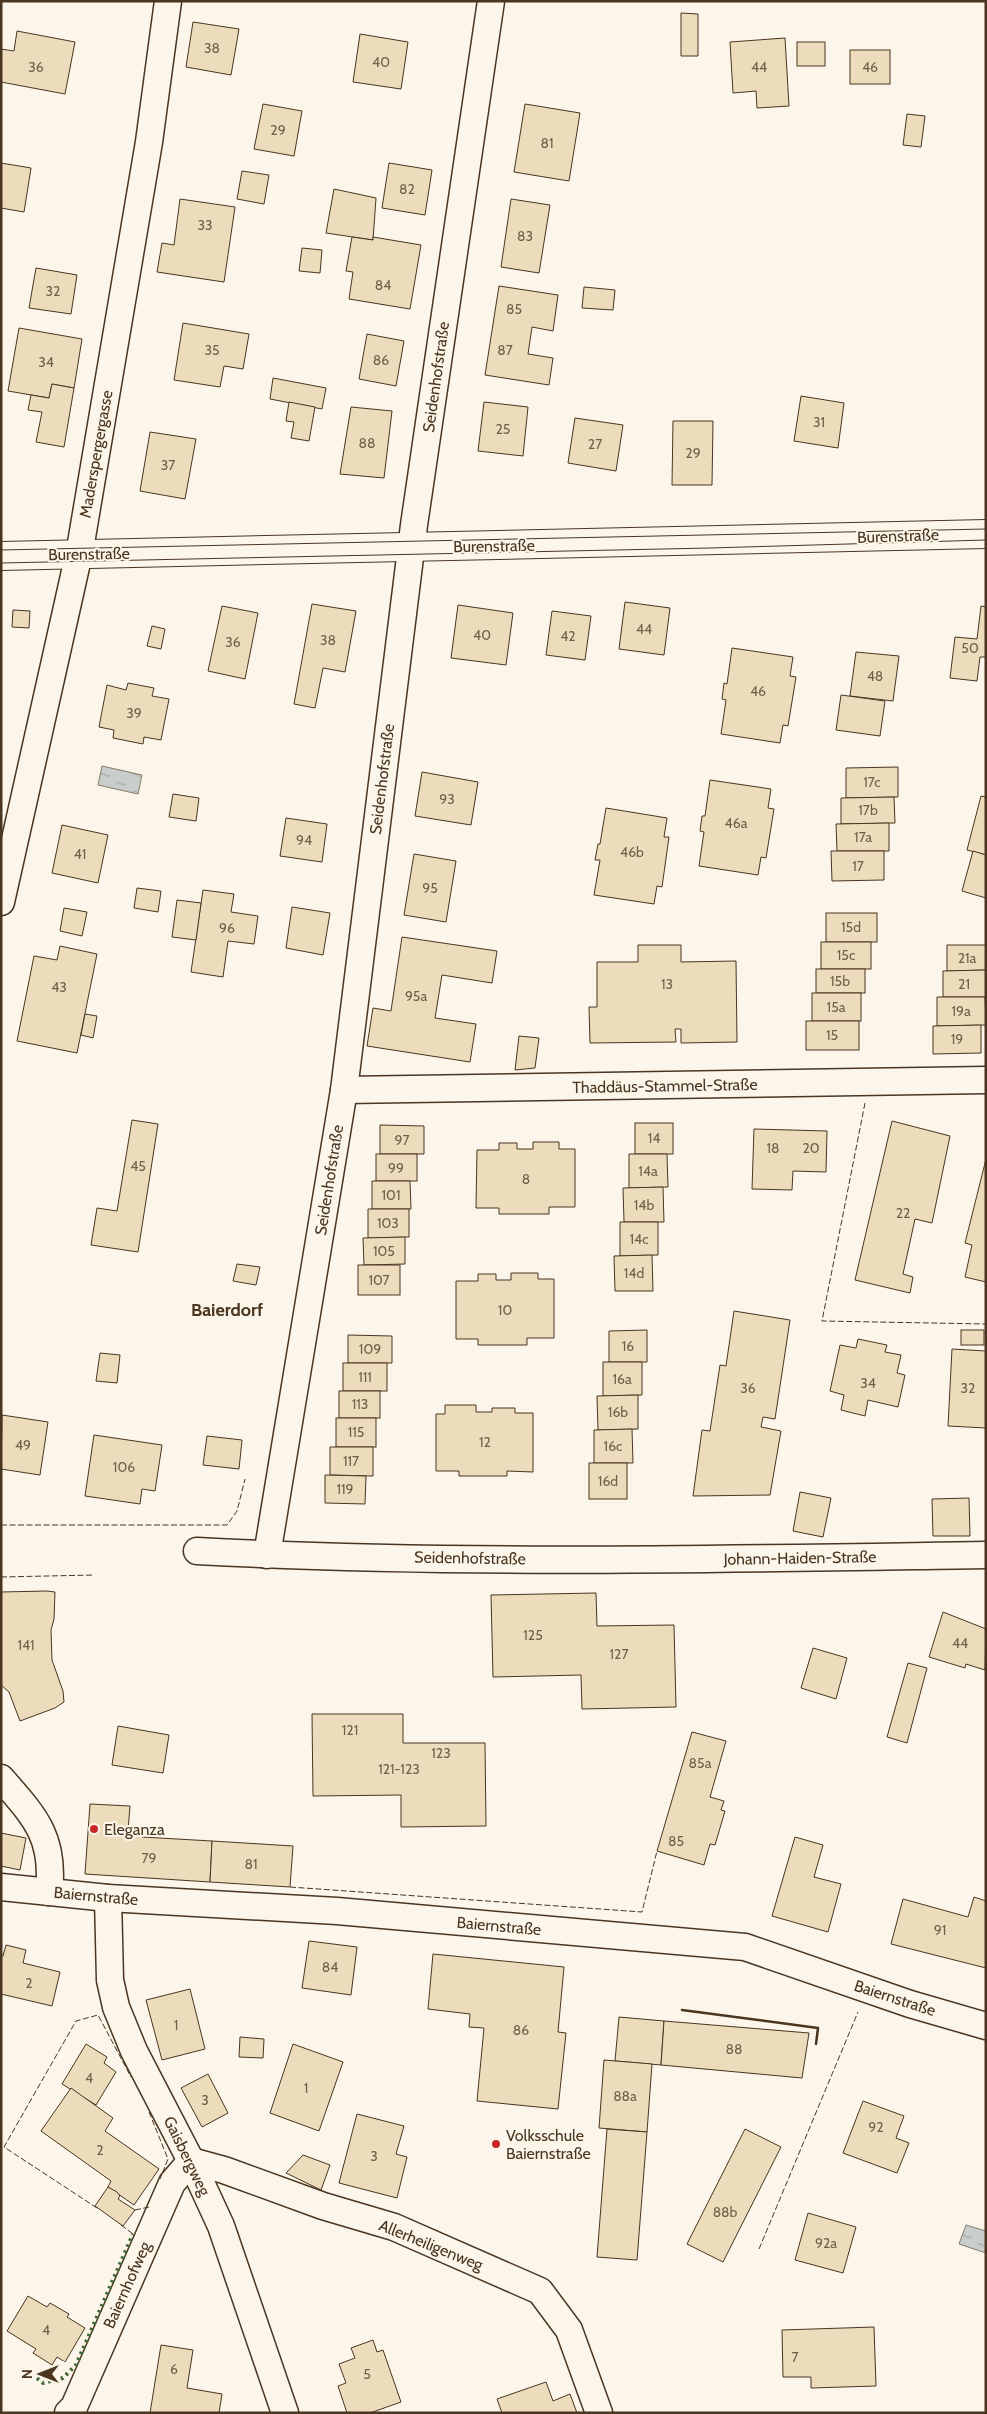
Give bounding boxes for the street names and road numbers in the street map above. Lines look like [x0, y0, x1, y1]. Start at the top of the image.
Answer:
street label: Seidenhofstraße [419, 320, 453, 434]
street label: Maderspergergasse [75, 389, 117, 519]
street label: Burenstraße [857, 525, 939, 547]
street label: Burenstraße [453, 536, 535, 556]
street label: Burenstraße [48, 544, 130, 564]
street label: Seidenhofstraße [366, 722, 398, 836]
street label: Thaddäus-Stammel-Straße [572, 1075, 758, 1097]
street label: Seidenhofstraße [311, 1123, 347, 1237]
street label: Johann-Haiden-Straße [722, 1547, 877, 1569]
street label: Seidenhofstraße [414, 1548, 526, 1568]
street label: Baiernstraße [53, 1883, 139, 1909]
street label: Baiernstraße [456, 1913, 542, 1939]
street label: Baiernstraße [852, 1976, 938, 2020]
street label: Gaisbergweg [160, 2113, 215, 2200]
street label: Allerheiligenweg [376, 2215, 487, 2275]
street label: Baiernhofweg [99, 2238, 155, 2331]

